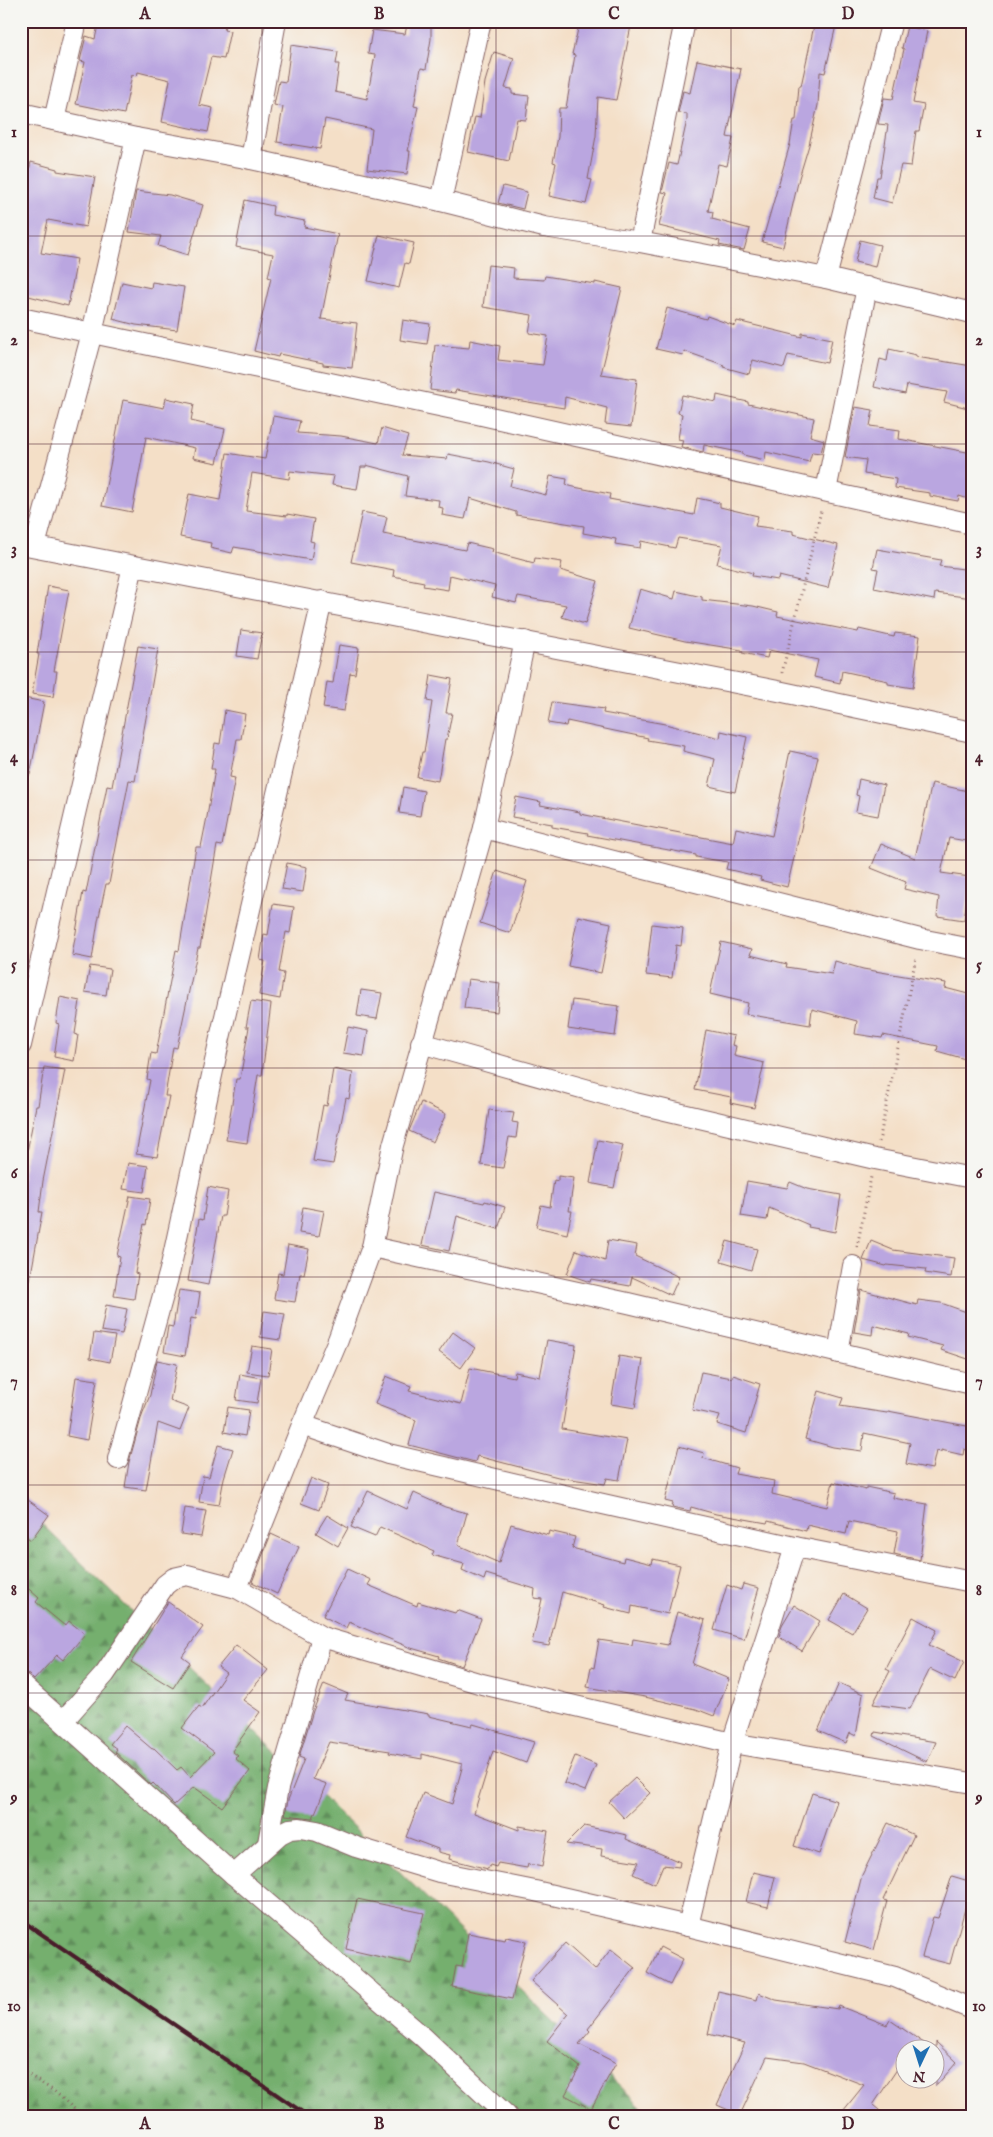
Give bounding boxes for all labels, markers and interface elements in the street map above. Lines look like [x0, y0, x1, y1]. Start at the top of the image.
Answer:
text: A [139, 5, 152, 25]
text: B [374, 5, 385, 25]
text: C [608, 5, 620, 25]
text: D [842, 5, 855, 25]
text: 1 [11, 123, 17, 143]
text: 1 [976, 123, 982, 143]
text: 2 [10, 331, 18, 351]
text: 2 [975, 331, 983, 351]
text: 3 [11, 540, 17, 560]
text: 3 [976, 540, 982, 560]
text: 4 [10, 748, 19, 768]
text: 4 [975, 748, 984, 768]
text: 5 [11, 956, 17, 976]
text: 5 [976, 956, 982, 976]
text: 6 [11, 1164, 19, 1184]
text: 6 [976, 1164, 984, 1184]
text: 7 [10, 1372, 18, 1392]
text: 7 [975, 1372, 983, 1392]
text: 8 [11, 1581, 17, 1601]
text: 8 [976, 1581, 982, 1601]
text: 9 [10, 1789, 18, 1809]
text: 9 [975, 1789, 983, 1809]
text: 10 [7, 1997, 21, 2017]
text: 10 [972, 1997, 986, 2017]
north arrow [896, 2040, 946, 2090]
text: N [912, 2067, 927, 2085]
text: A [139, 2115, 152, 2135]
text: B [374, 2115, 385, 2135]
text: C [608, 2115, 620, 2135]
text: D [842, 2115, 855, 2135]

